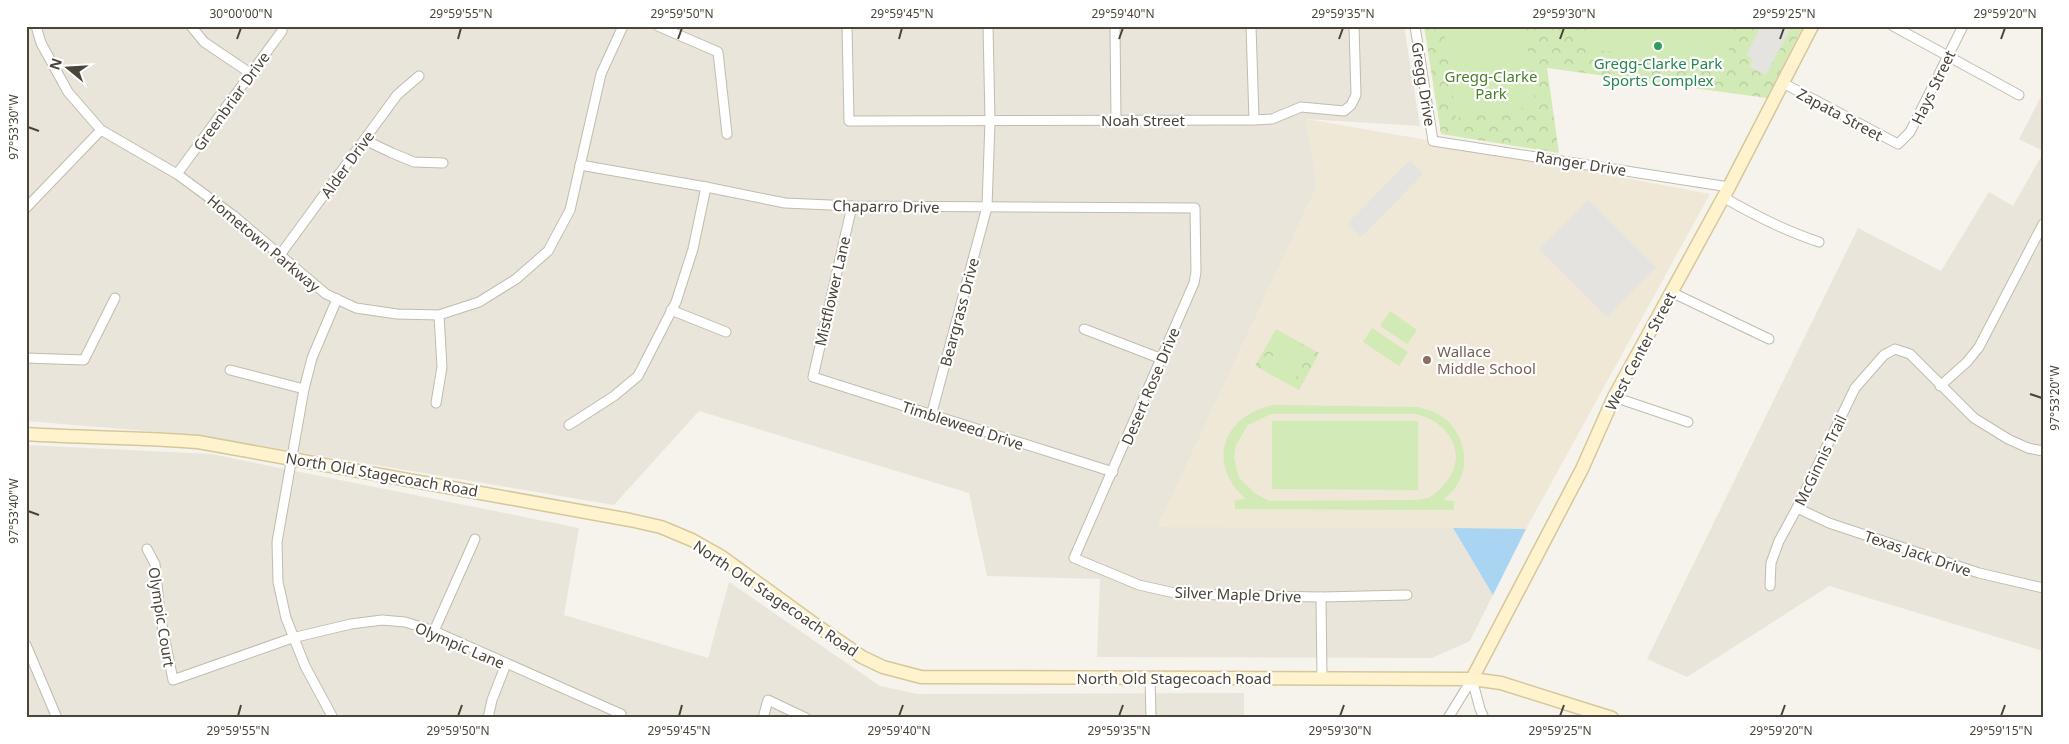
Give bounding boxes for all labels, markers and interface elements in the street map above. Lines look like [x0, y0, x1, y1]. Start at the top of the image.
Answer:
text: 30°00'00"N [209, 5, 273, 22]
text: 29°59'55"N [429, 5, 493, 22]
text: 29°59'50"N [650, 5, 714, 22]
text: 29°59'45"N [870, 5, 934, 22]
text: 29°59'40"N [1091, 5, 1155, 22]
text: 29°59'35"N [1311, 5, 1375, 22]
text: 29°59'30"N [1532, 5, 1596, 22]
text: 29°59'25"N [1752, 5, 1816, 22]
text: 29°59'20"N [1973, 5, 2037, 22]
marker: Gregg-Clarke Park Sports Complex [1652, 40, 1664, 52]
street label: Gregg Drive [1407, 41, 1441, 127]
north arrow [42, 42, 92, 92]
street label: Hays Street [1906, 46, 1960, 127]
street label: Greenbriar Drive [188, 47, 274, 155]
place label: Gregg-Clarke Park Sports Complex [1594, 53, 1722, 90]
text: N [44, 55, 66, 72]
park label: Gregg-Clarke Park [1445, 66, 1538, 103]
street label: Zapata Street [1794, 83, 1887, 145]
text: 97°53'30"W [5, 94, 22, 160]
street label: Noah Street [1101, 110, 1186, 130]
street label: Alder Drive [316, 126, 378, 202]
street label: Ranger Drive [1534, 146, 1628, 180]
street label: Hometown Parkway [203, 190, 325, 296]
street label: Chaparro Drive [832, 195, 940, 217]
street label: Mistflower Lane [810, 234, 854, 348]
street label: Beargrass Drive [935, 256, 983, 368]
street label: West Center Street [1600, 288, 1680, 414]
street label: Desert Rose Drive [1116, 324, 1184, 448]
place label: Wallace Middle School [1437, 341, 1536, 378]
marker: Wallace Middle School [1421, 354, 1433, 366]
text: 97°53'20"W [2046, 365, 2063, 431]
street label: Timbleweed Drive [900, 396, 1026, 454]
street label: McGinnis Trail [1789, 411, 1851, 509]
street label: North Old Stagecoach Road [284, 447, 480, 501]
text: 97°53'40"W [5, 478, 22, 544]
street label: Texas Jack Drive [1862, 525, 1974, 581]
street label: North Old Stagecoach Road [690, 535, 862, 661]
street label: Olympic Court [144, 566, 180, 669]
street label: Silver Maple Drive [1174, 582, 1302, 606]
street label: Olympic Lane [412, 617, 508, 673]
street label: North Old Stagecoach Road [1077, 668, 1271, 688]
text: 29°59'55"N [206, 722, 270, 739]
text: 29°59'50"N [426, 722, 490, 739]
text: 29°59'45"N [647, 722, 711, 739]
text: 29°59'40"N [867, 722, 931, 739]
text: 29°59'35"N [1087, 722, 1151, 739]
text: 29°59'30"N [1308, 722, 1372, 739]
text: 29°59'25"N [1528, 722, 1592, 739]
text: 29°59'20"N [1749, 722, 1813, 739]
text: 29°59'15"N [1969, 722, 2033, 739]

